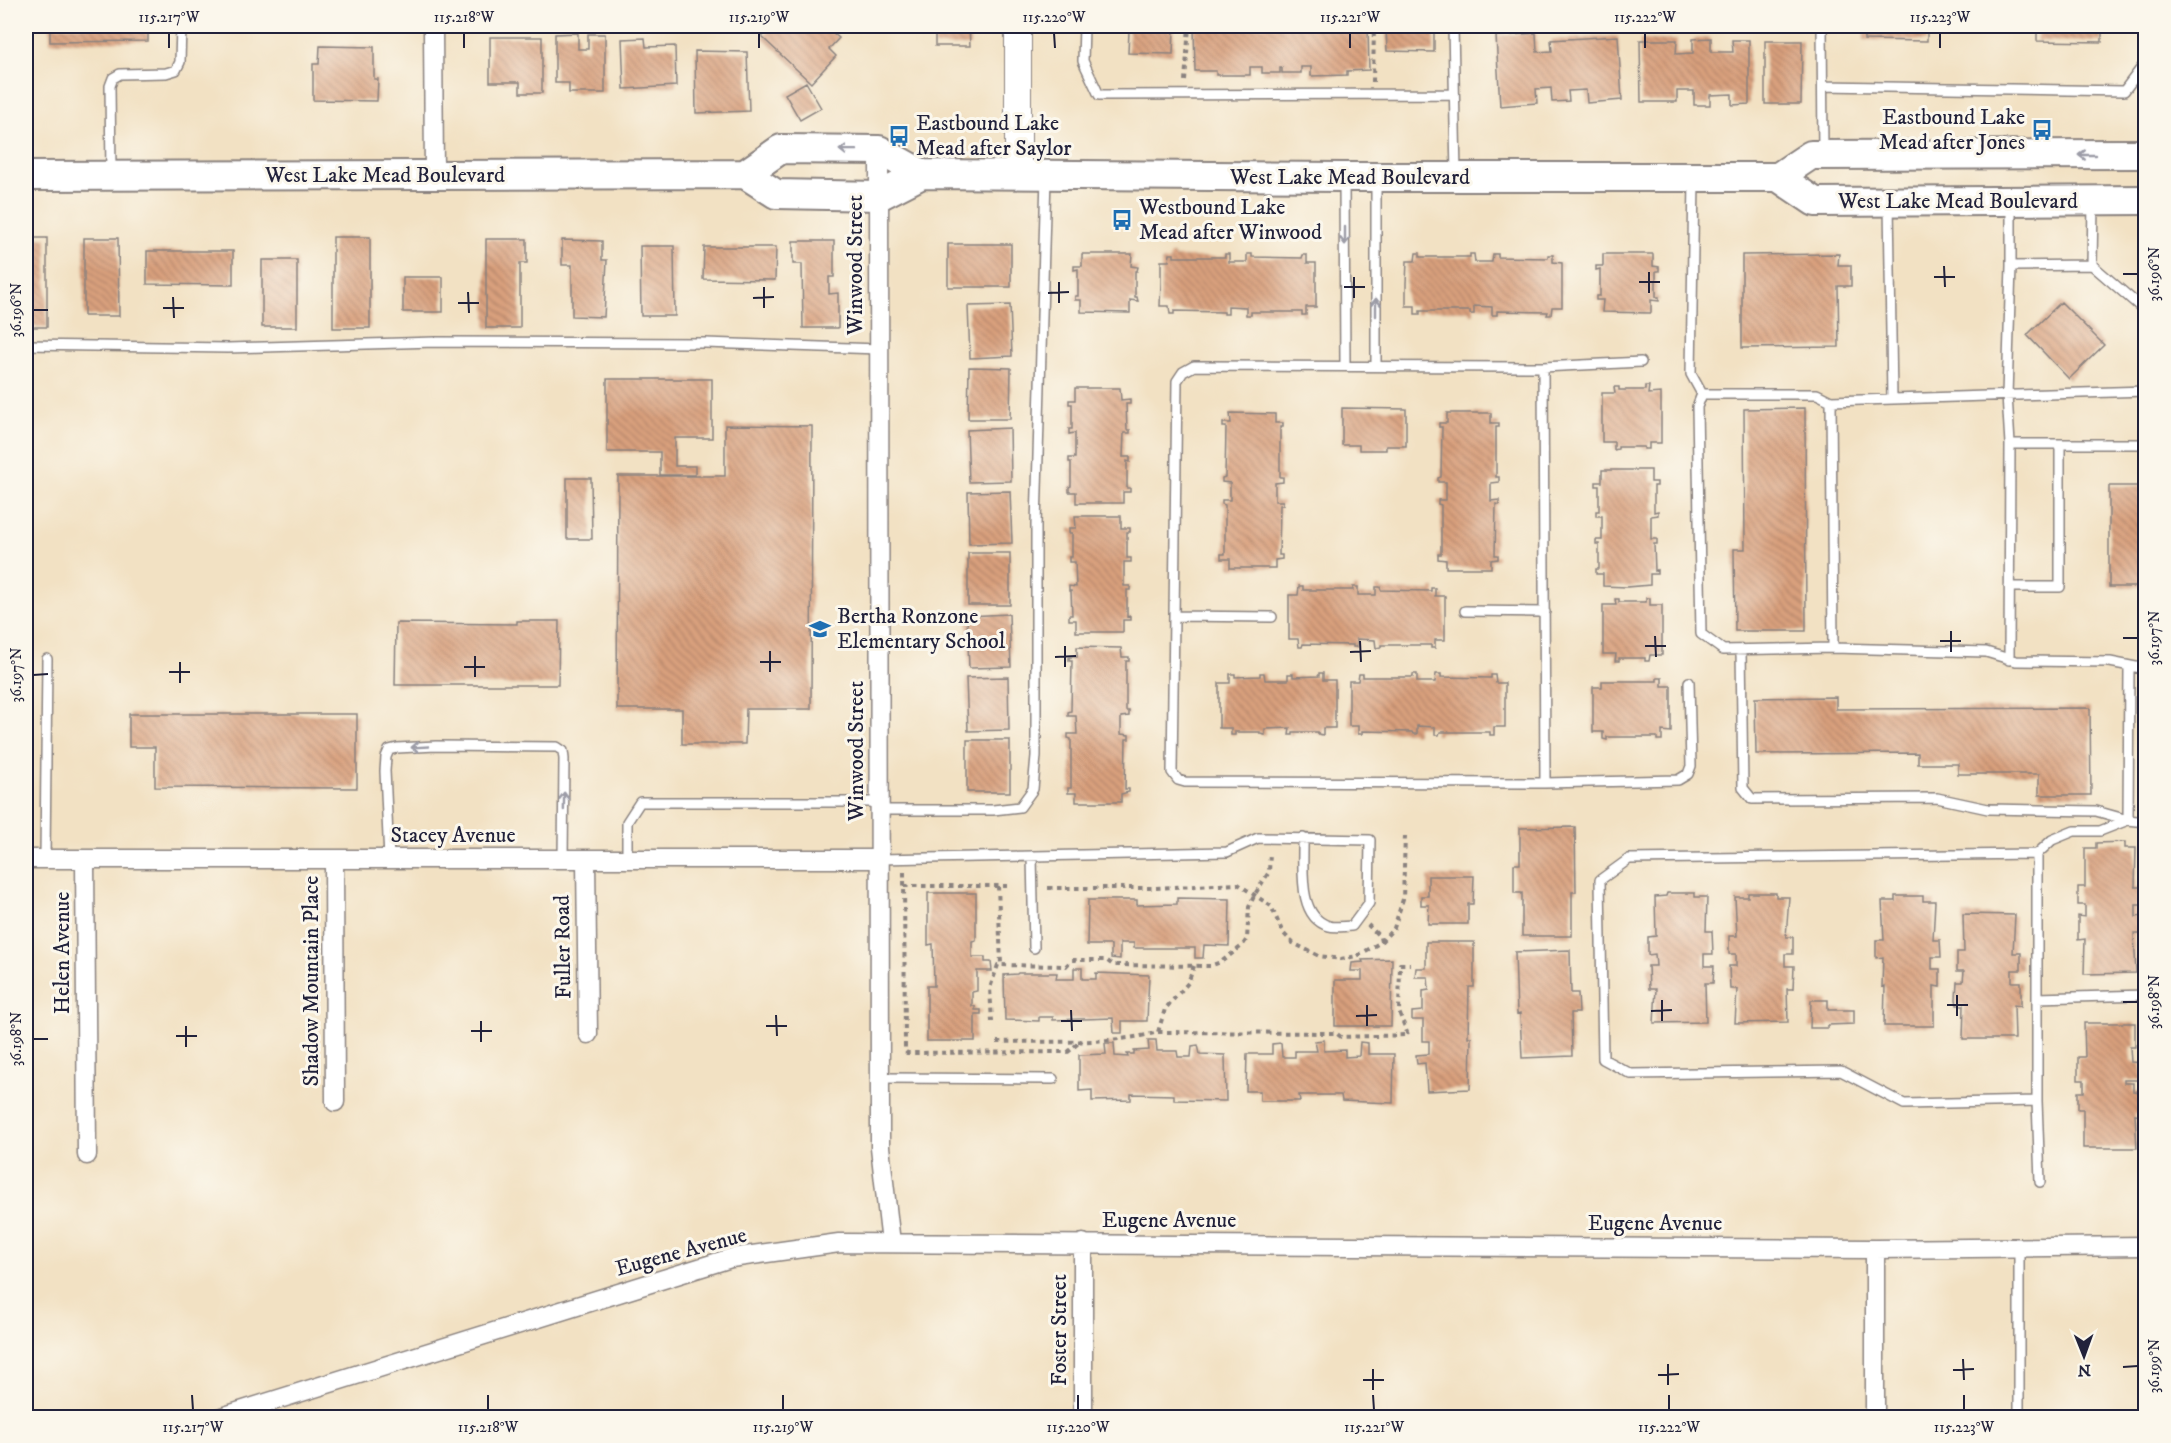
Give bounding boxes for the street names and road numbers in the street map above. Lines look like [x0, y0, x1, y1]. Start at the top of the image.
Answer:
street label: West Lake Mead Boulevard [264, 162, 505, 189]
street label: West Lake Mead Boulevard [1229, 164, 1470, 191]
street label: West Lake Mead Boulevard [1837, 188, 2078, 215]
street label: Winwood Street [842, 195, 869, 336]
street label: Winwood Street [843, 681, 870, 822]
street label: Stacey Avenue [390, 822, 516, 849]
street label: Shadow Mountain Place [298, 876, 325, 1086]
street label: Helen Avenue [49, 892, 76, 1014]
street label: Fuller Road [549, 895, 577, 999]
street label: Eugene Avenue [1102, 1207, 1236, 1234]
street label: Eugene Avenue [1588, 1210, 1722, 1237]
street label: Eugene Avenue [612, 1222, 750, 1282]
street label: Foster Street [1046, 1274, 1073, 1386]

